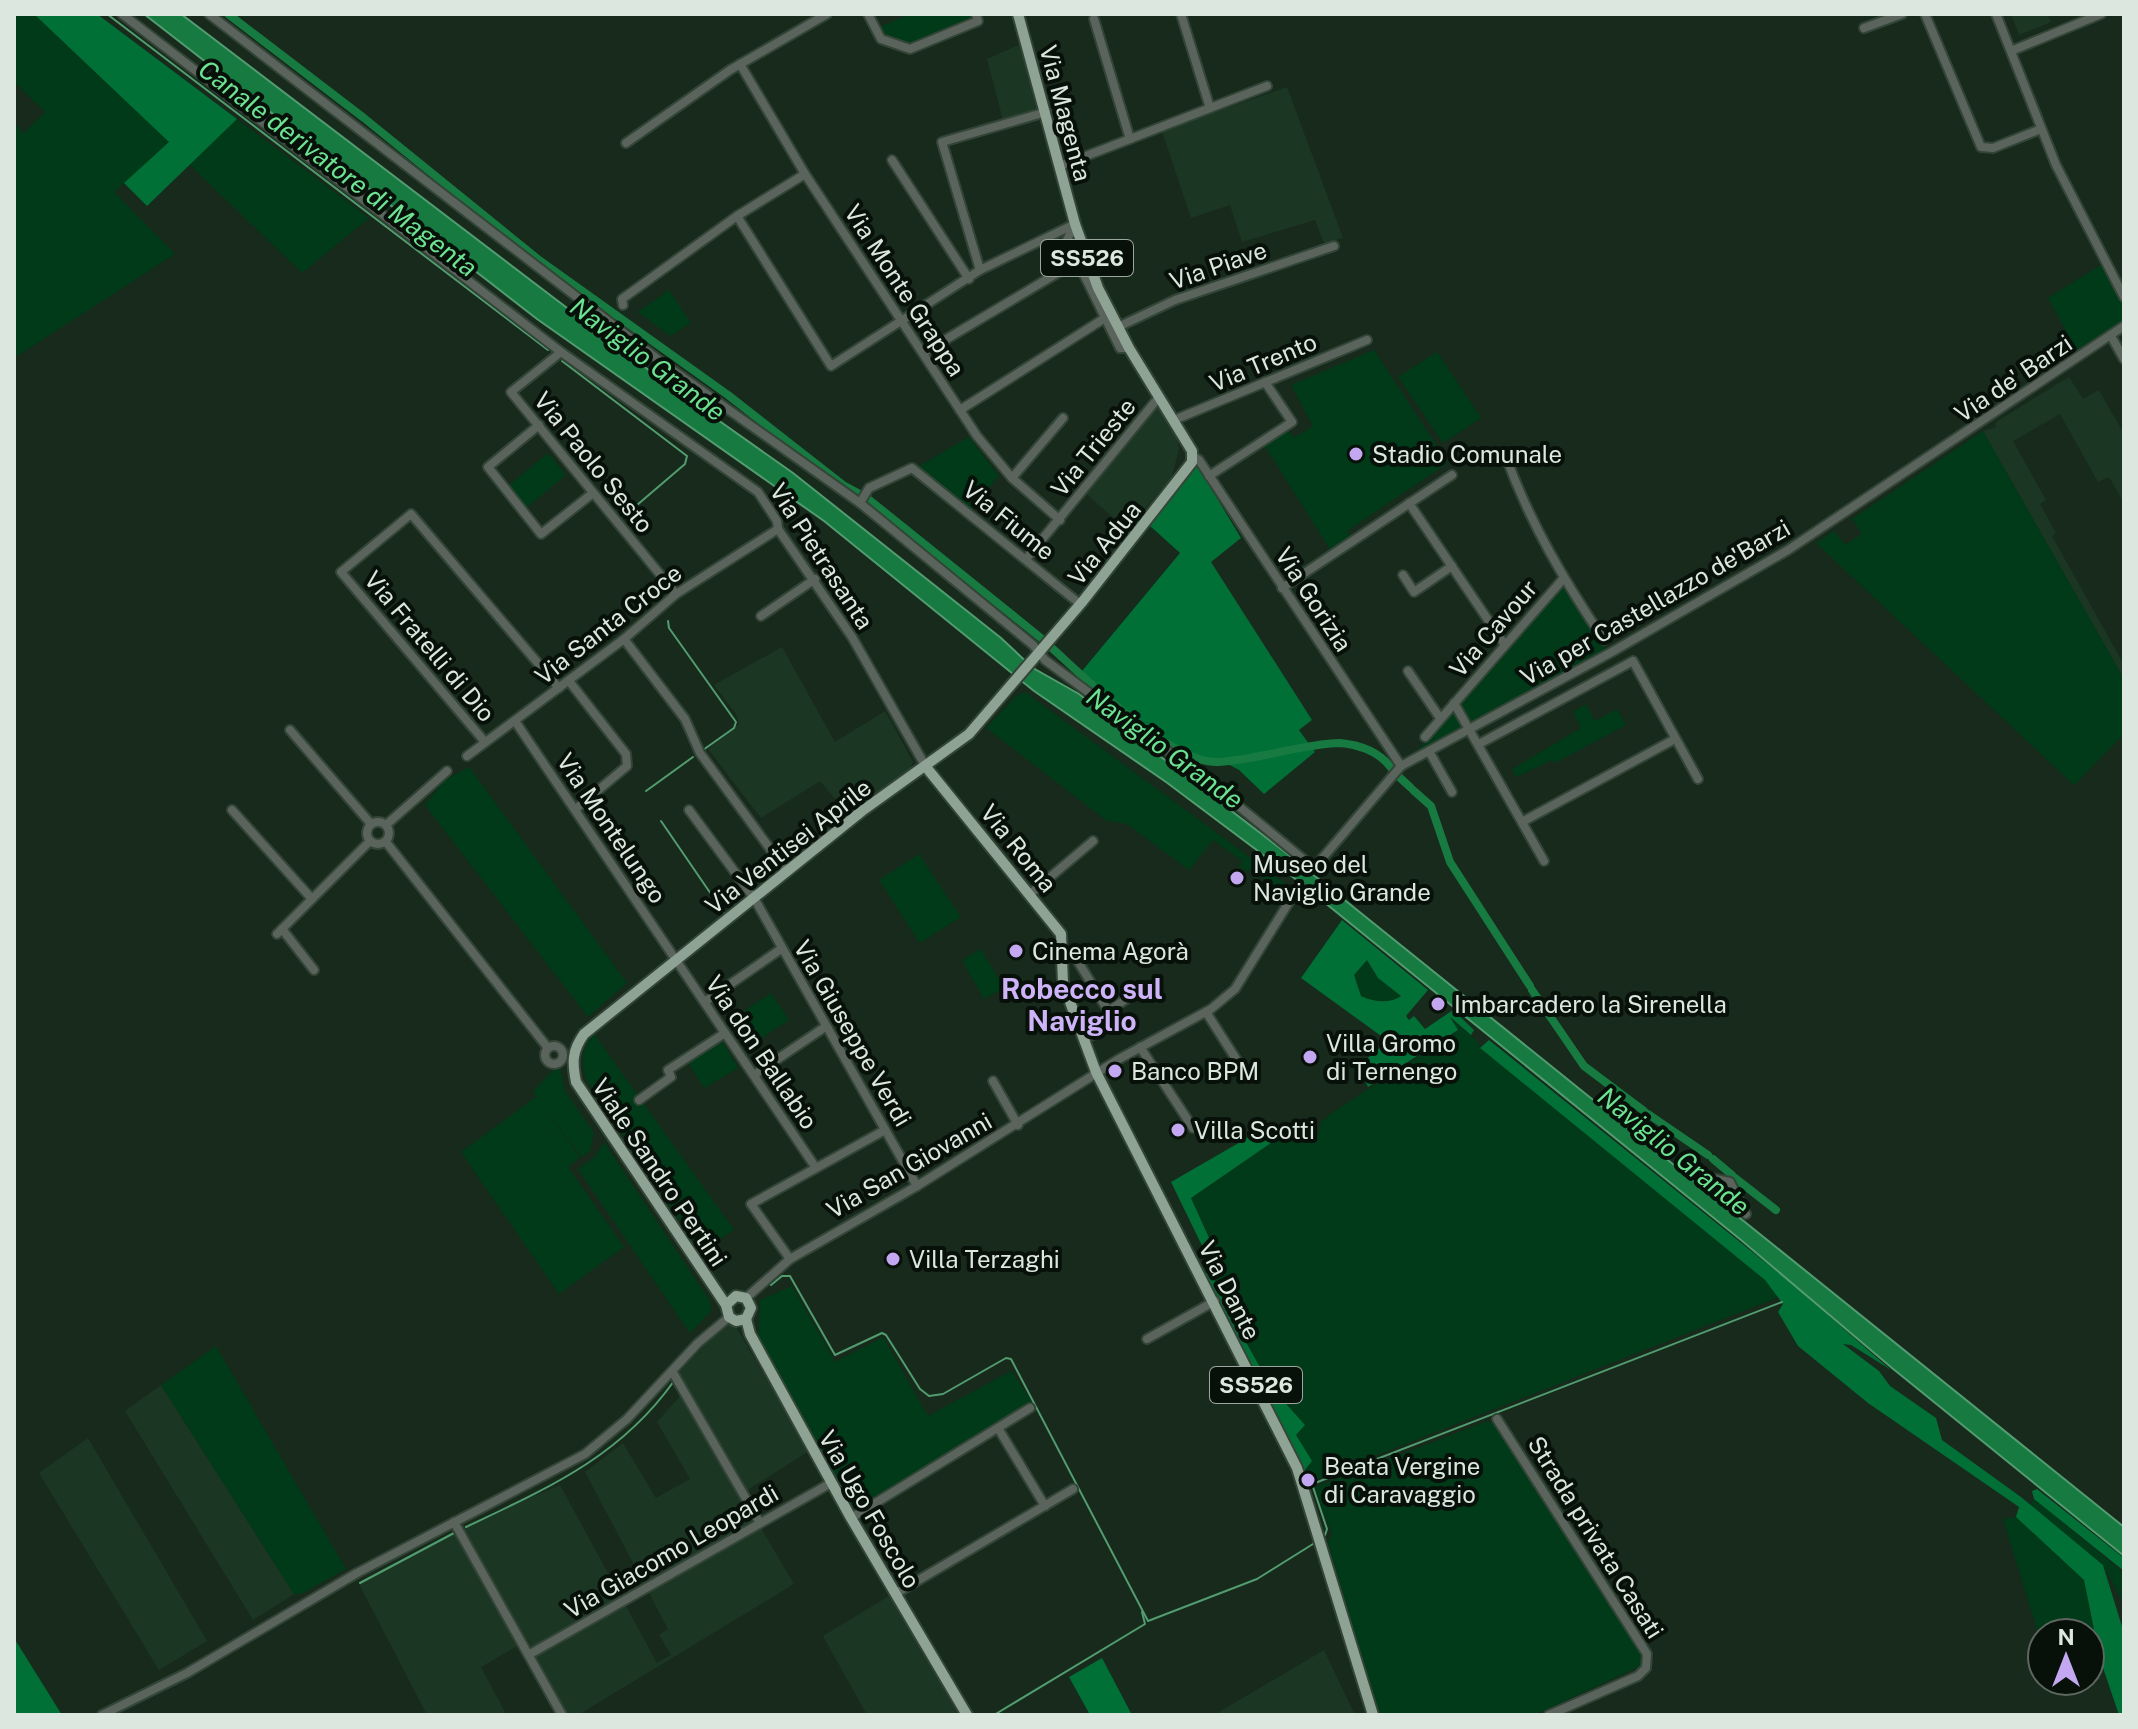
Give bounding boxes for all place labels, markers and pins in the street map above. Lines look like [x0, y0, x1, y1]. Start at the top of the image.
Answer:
place label: Stadio Comunale [1372, 440, 1562, 468]
marker: Stadio Comunale [1347, 445, 1365, 463]
place label: Museo del Naviglio Grande [1253, 850, 1431, 906]
marker: Museo del Naviglio Grande [1228, 869, 1246, 887]
place label: Cinema Agorà [1032, 937, 1189, 965]
marker: Cinema Agorà [1007, 942, 1025, 960]
place label: Imbarcadero la Sirenella [1454, 990, 1727, 1018]
marker: Imbarcadero la Sirenella [1429, 995, 1447, 1013]
place label: Villa Gromo di Ternengo [1326, 1029, 1457, 1085]
marker: Villa Gromo di Ternengo [1301, 1048, 1319, 1066]
place label: Banco BPM [1131, 1057, 1259, 1085]
marker: Banco BPM [1106, 1062, 1124, 1080]
place label: Villa Scotti [1194, 1116, 1315, 1144]
marker: Villa Scotti [1169, 1121, 1187, 1139]
place label: Villa Terzaghi [909, 1245, 1060, 1273]
marker: Villa Terzaghi [884, 1250, 902, 1268]
place label: Beata Vergine di Caravaggio [1324, 1452, 1480, 1508]
marker: Beata Vergine di Caravaggio [1299, 1471, 1317, 1489]

